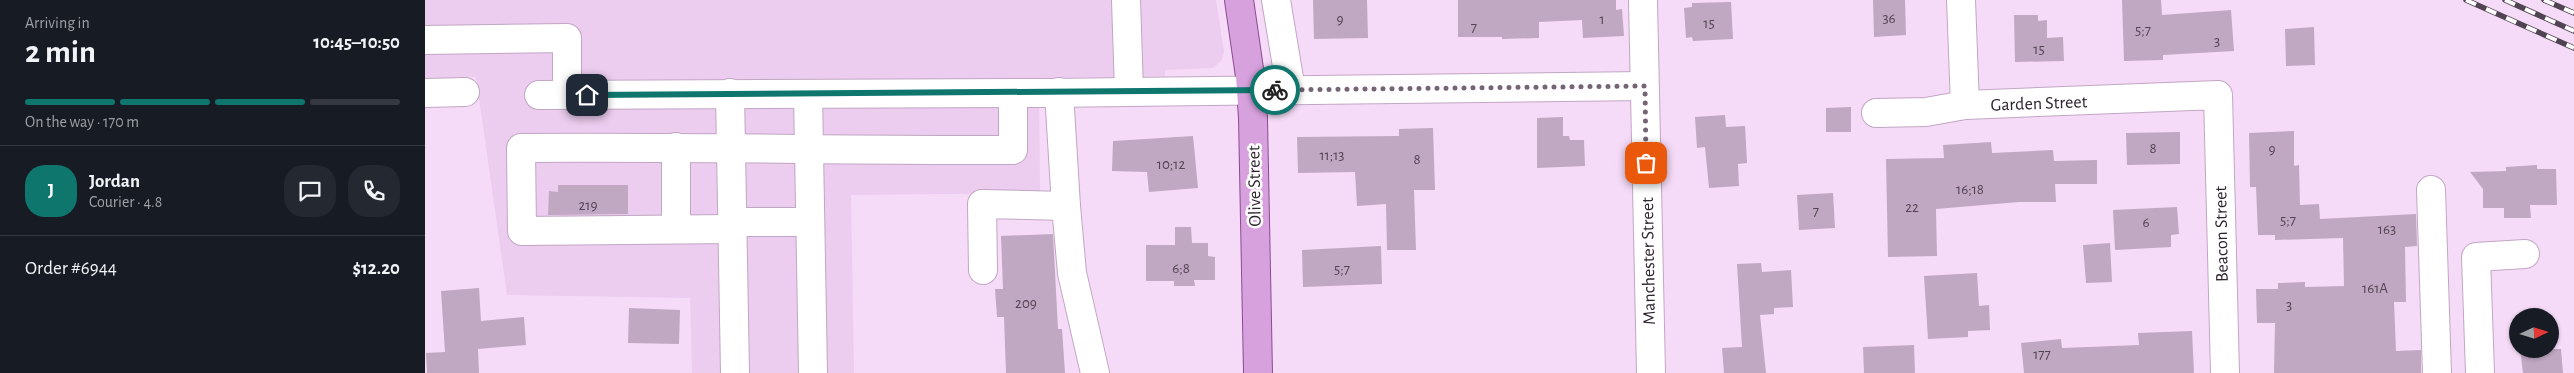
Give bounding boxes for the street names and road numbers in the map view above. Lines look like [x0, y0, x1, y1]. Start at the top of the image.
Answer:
street label: Garden Street [1990, 93, 2088, 115]
street label: Olive Street [1245, 145, 1265, 227]
street label: Beacon Street [2212, 185, 2232, 282]
street label: Manchester Street [1639, 197, 1659, 325]

